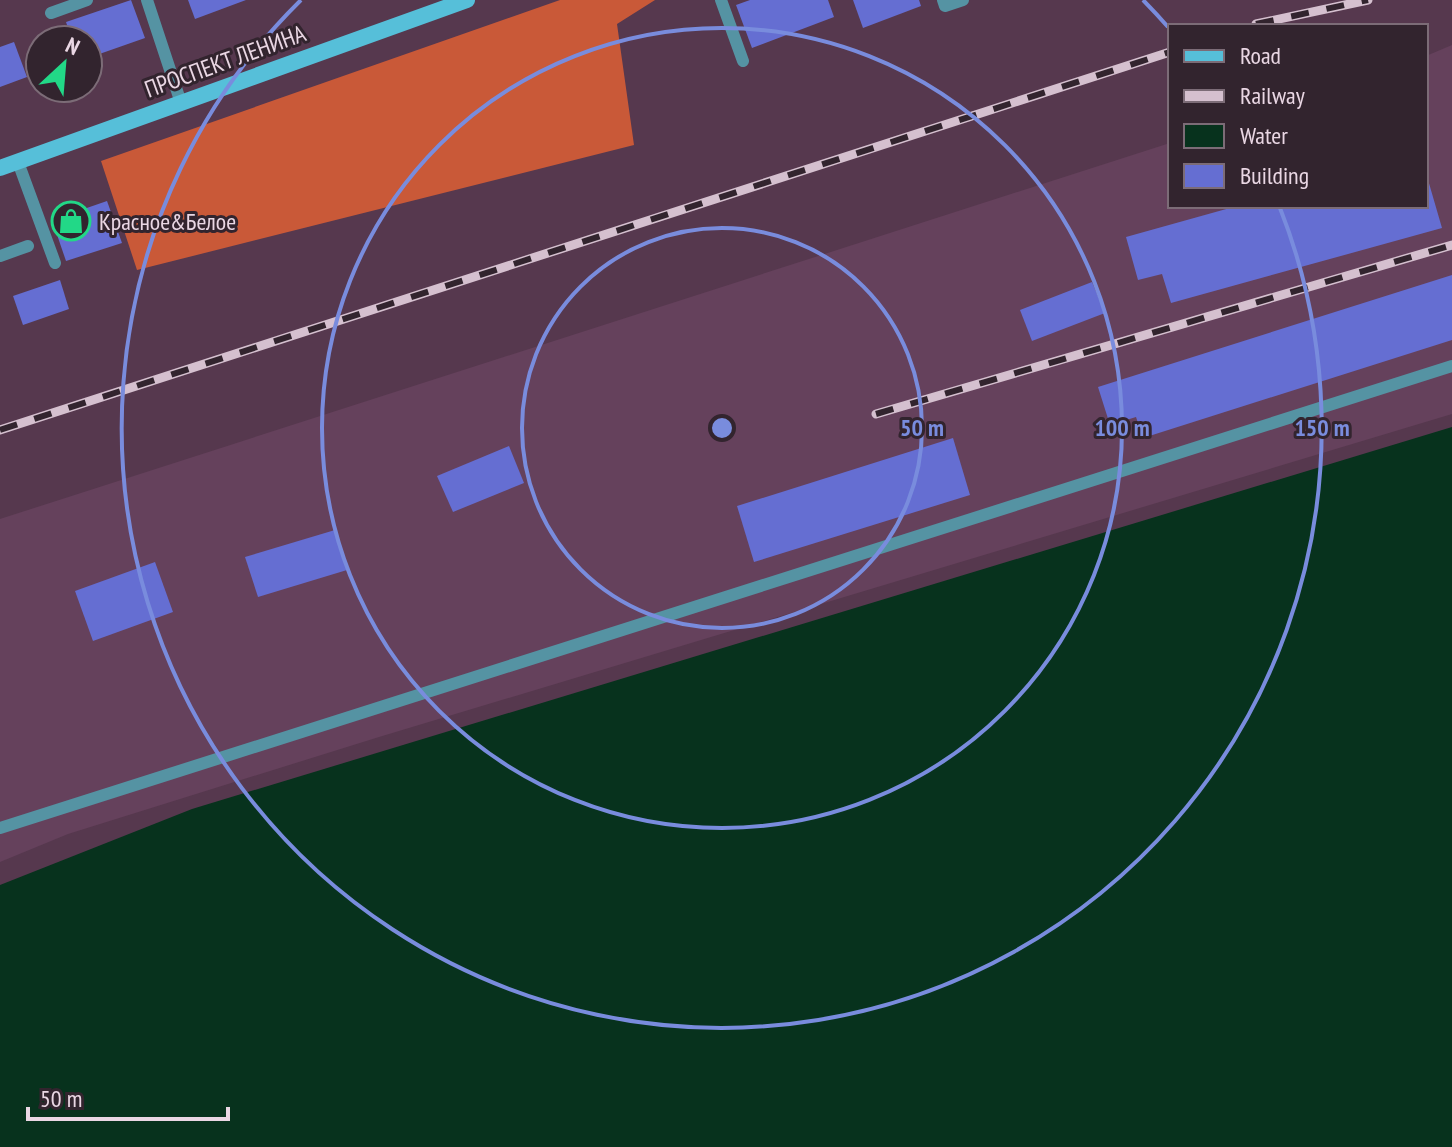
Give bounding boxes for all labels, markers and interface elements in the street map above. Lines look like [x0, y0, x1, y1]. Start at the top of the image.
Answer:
street label: ПРОСПЕКТ ЛЕНИНА [140, 17, 310, 105]
north arrow [24, 24, 104, 104]
legend [1168, 24, 1428, 208]
text: N [61, 31, 84, 61]
text: Road [1240, 40, 1281, 71]
text: Railway [1240, 80, 1305, 111]
text: Water [1240, 120, 1288, 151]
text: Building [1240, 160, 1309, 191]
shop icon: Красное&Белое [50, 200, 92, 242]
place label: Красное&Белое [99, 206, 236, 237]
text: 50 m [900, 412, 944, 443]
text: 100 m [1094, 412, 1150, 443]
text: 150 m [1294, 412, 1350, 443]
centre of rings [708, 414, 736, 442]
scale bar [28, 1071, 228, 1121]
text: 50 m [40, 1083, 82, 1114]

